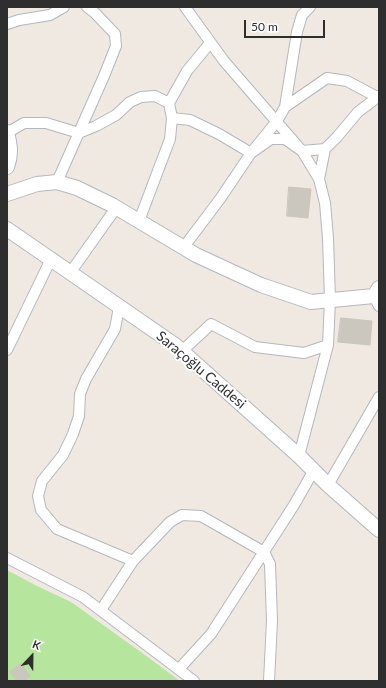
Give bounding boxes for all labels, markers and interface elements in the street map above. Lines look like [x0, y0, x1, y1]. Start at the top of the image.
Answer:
scale bar [246, 12, 327, 38]
text: 50 m [251, 19, 278, 34]
street label: Saraçoğlu Caddesi [153, 328, 249, 412]
north arrow [12, 636, 52, 676]
text: K [31, 637, 43, 652]

